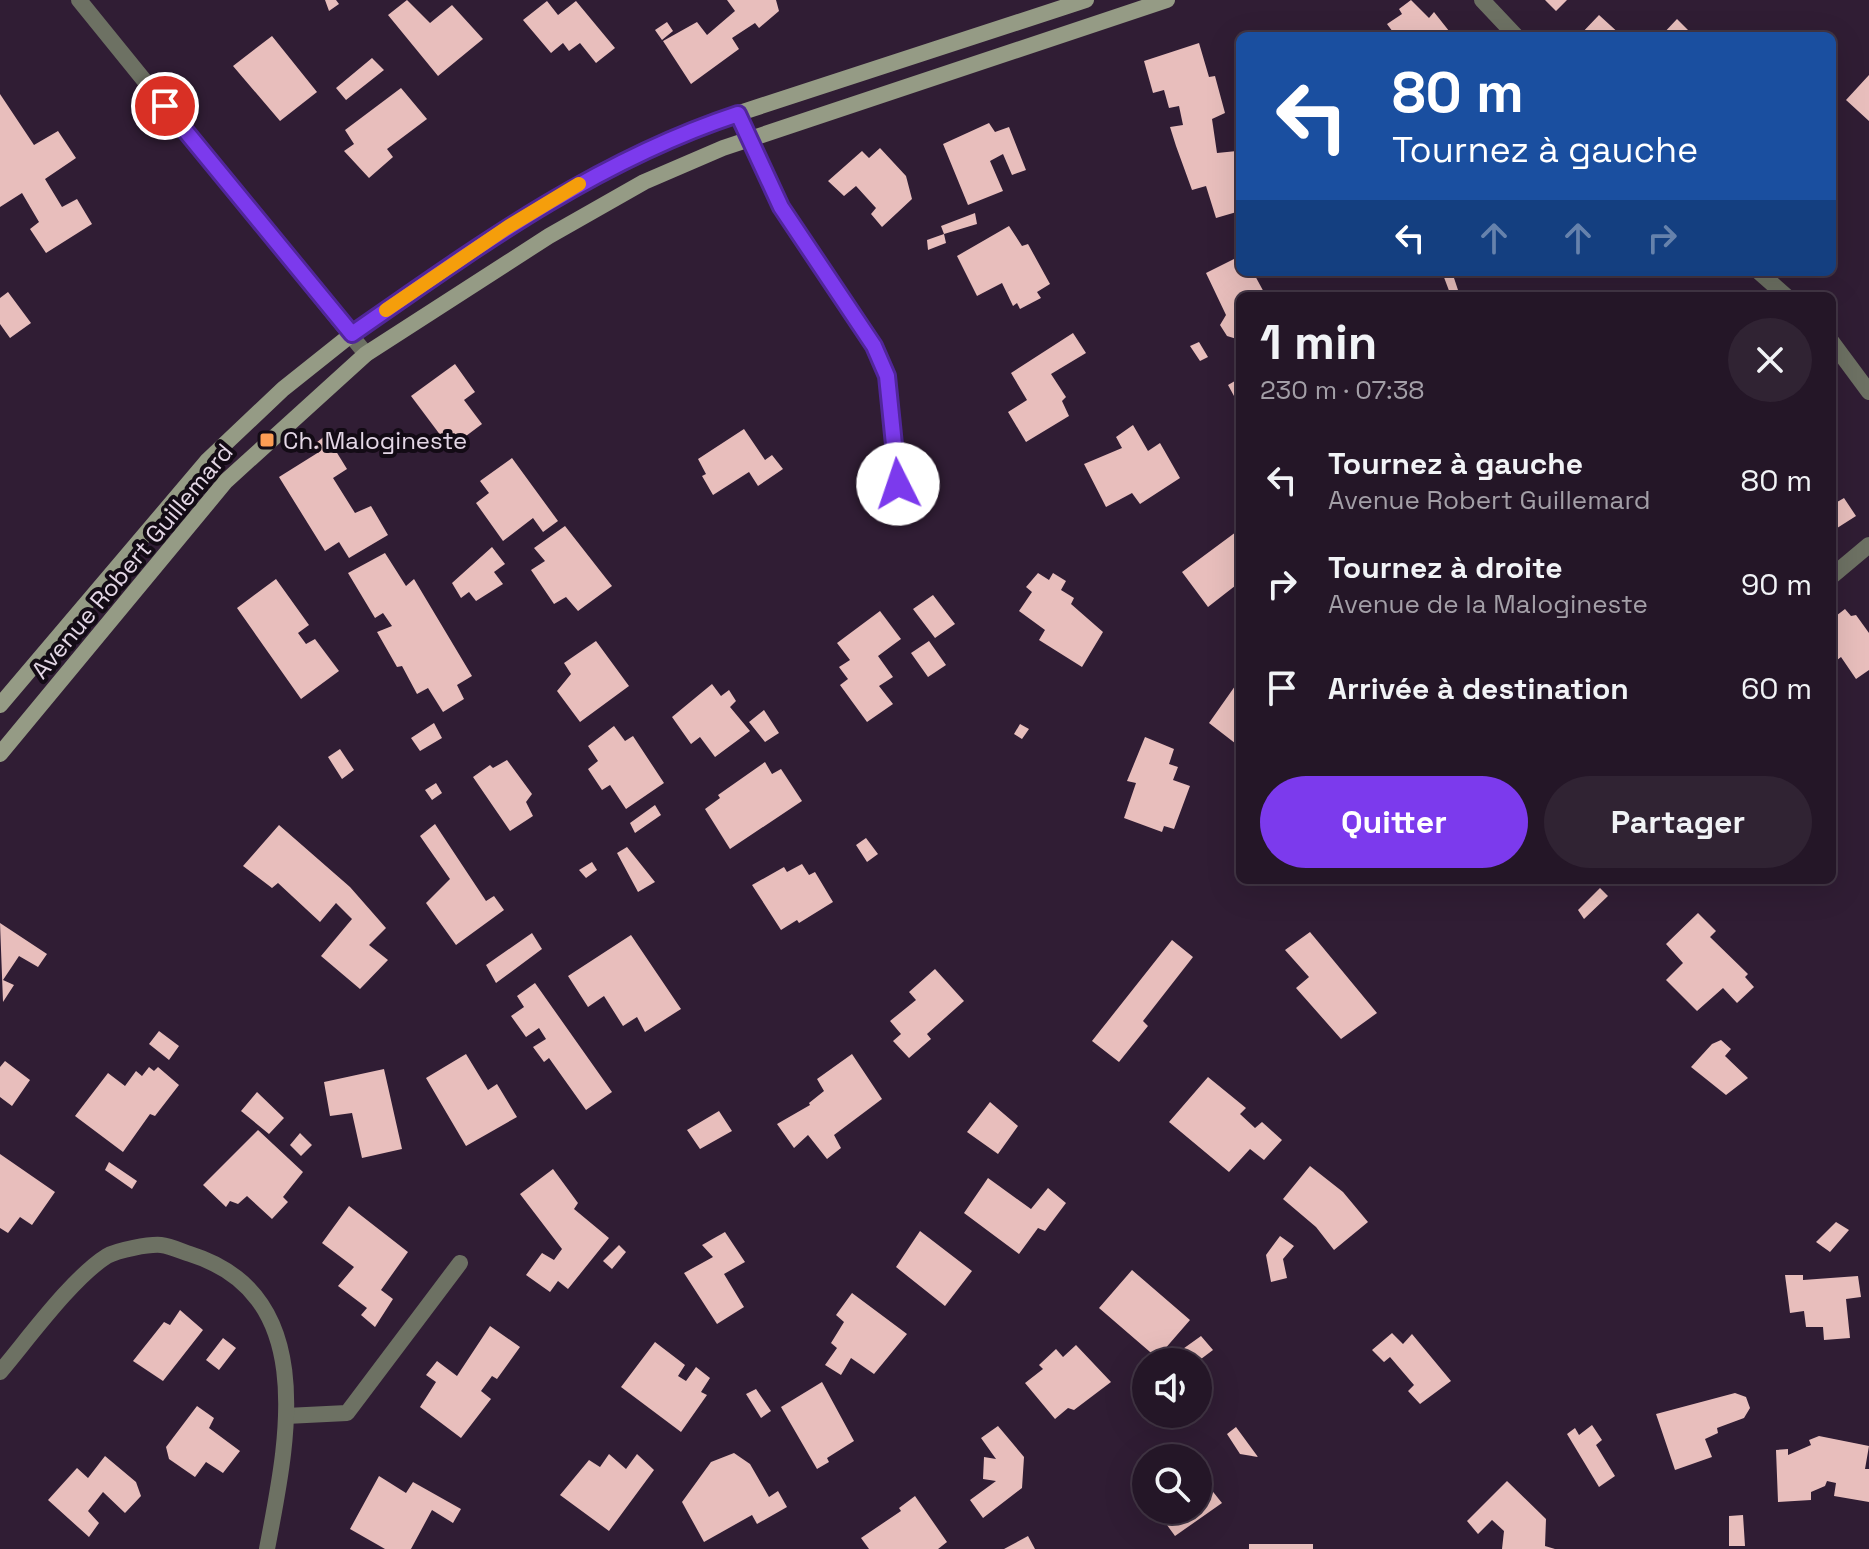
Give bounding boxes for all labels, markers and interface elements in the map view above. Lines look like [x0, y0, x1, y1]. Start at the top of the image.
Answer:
text: 80 m [1392, 57, 1524, 128]
icon: left [1260, 64, 1364, 168]
pin [131, 72, 199, 140]
icon: arrive [143, 84, 187, 128]
text: Tournez à gauche [1392, 127, 1698, 173]
icon: left [1388, 216, 1432, 260]
icon: ahead [1472, 216, 1516, 260]
icon: ahead [1556, 216, 1600, 260]
icon: right [1640, 216, 1684, 260]
text: 1 min [1260, 312, 1377, 373]
button: close [1728, 318, 1812, 402]
text: 230 m · 07:38 [1260, 373, 1425, 407]
place label: Ch. Malogineste [283, 425, 467, 456]
marker: Ch. Malogineste [258, 431, 276, 449]
street label: Avenue Robert Guillemard [24, 437, 240, 685]
position arrow [856, 442, 940, 526]
text: Tournez à gauche [1328, 444, 1583, 483]
icon: left [1260, 458, 1304, 502]
text: 80 m [1741, 461, 1812, 500]
text: Avenue Robert Guillemard [1328, 483, 1651, 517]
text: Tournez à droite [1328, 548, 1562, 587]
icon: right [1260, 562, 1304, 606]
text: 90 m [1741, 565, 1812, 604]
text: Avenue de la Malogineste [1328, 587, 1648, 621]
icon: arrive [1260, 666, 1304, 710]
text: Arrivée à destination [1328, 669, 1629, 708]
text: 60 m [1741, 669, 1812, 708]
button: Quitter [1260, 776, 1528, 868]
button: Partager [1544, 776, 1812, 868]
map controls [1132, 1348, 1212, 1524]
button: sound [1132, 1348, 1212, 1428]
button: search [1132, 1444, 1212, 1524]

